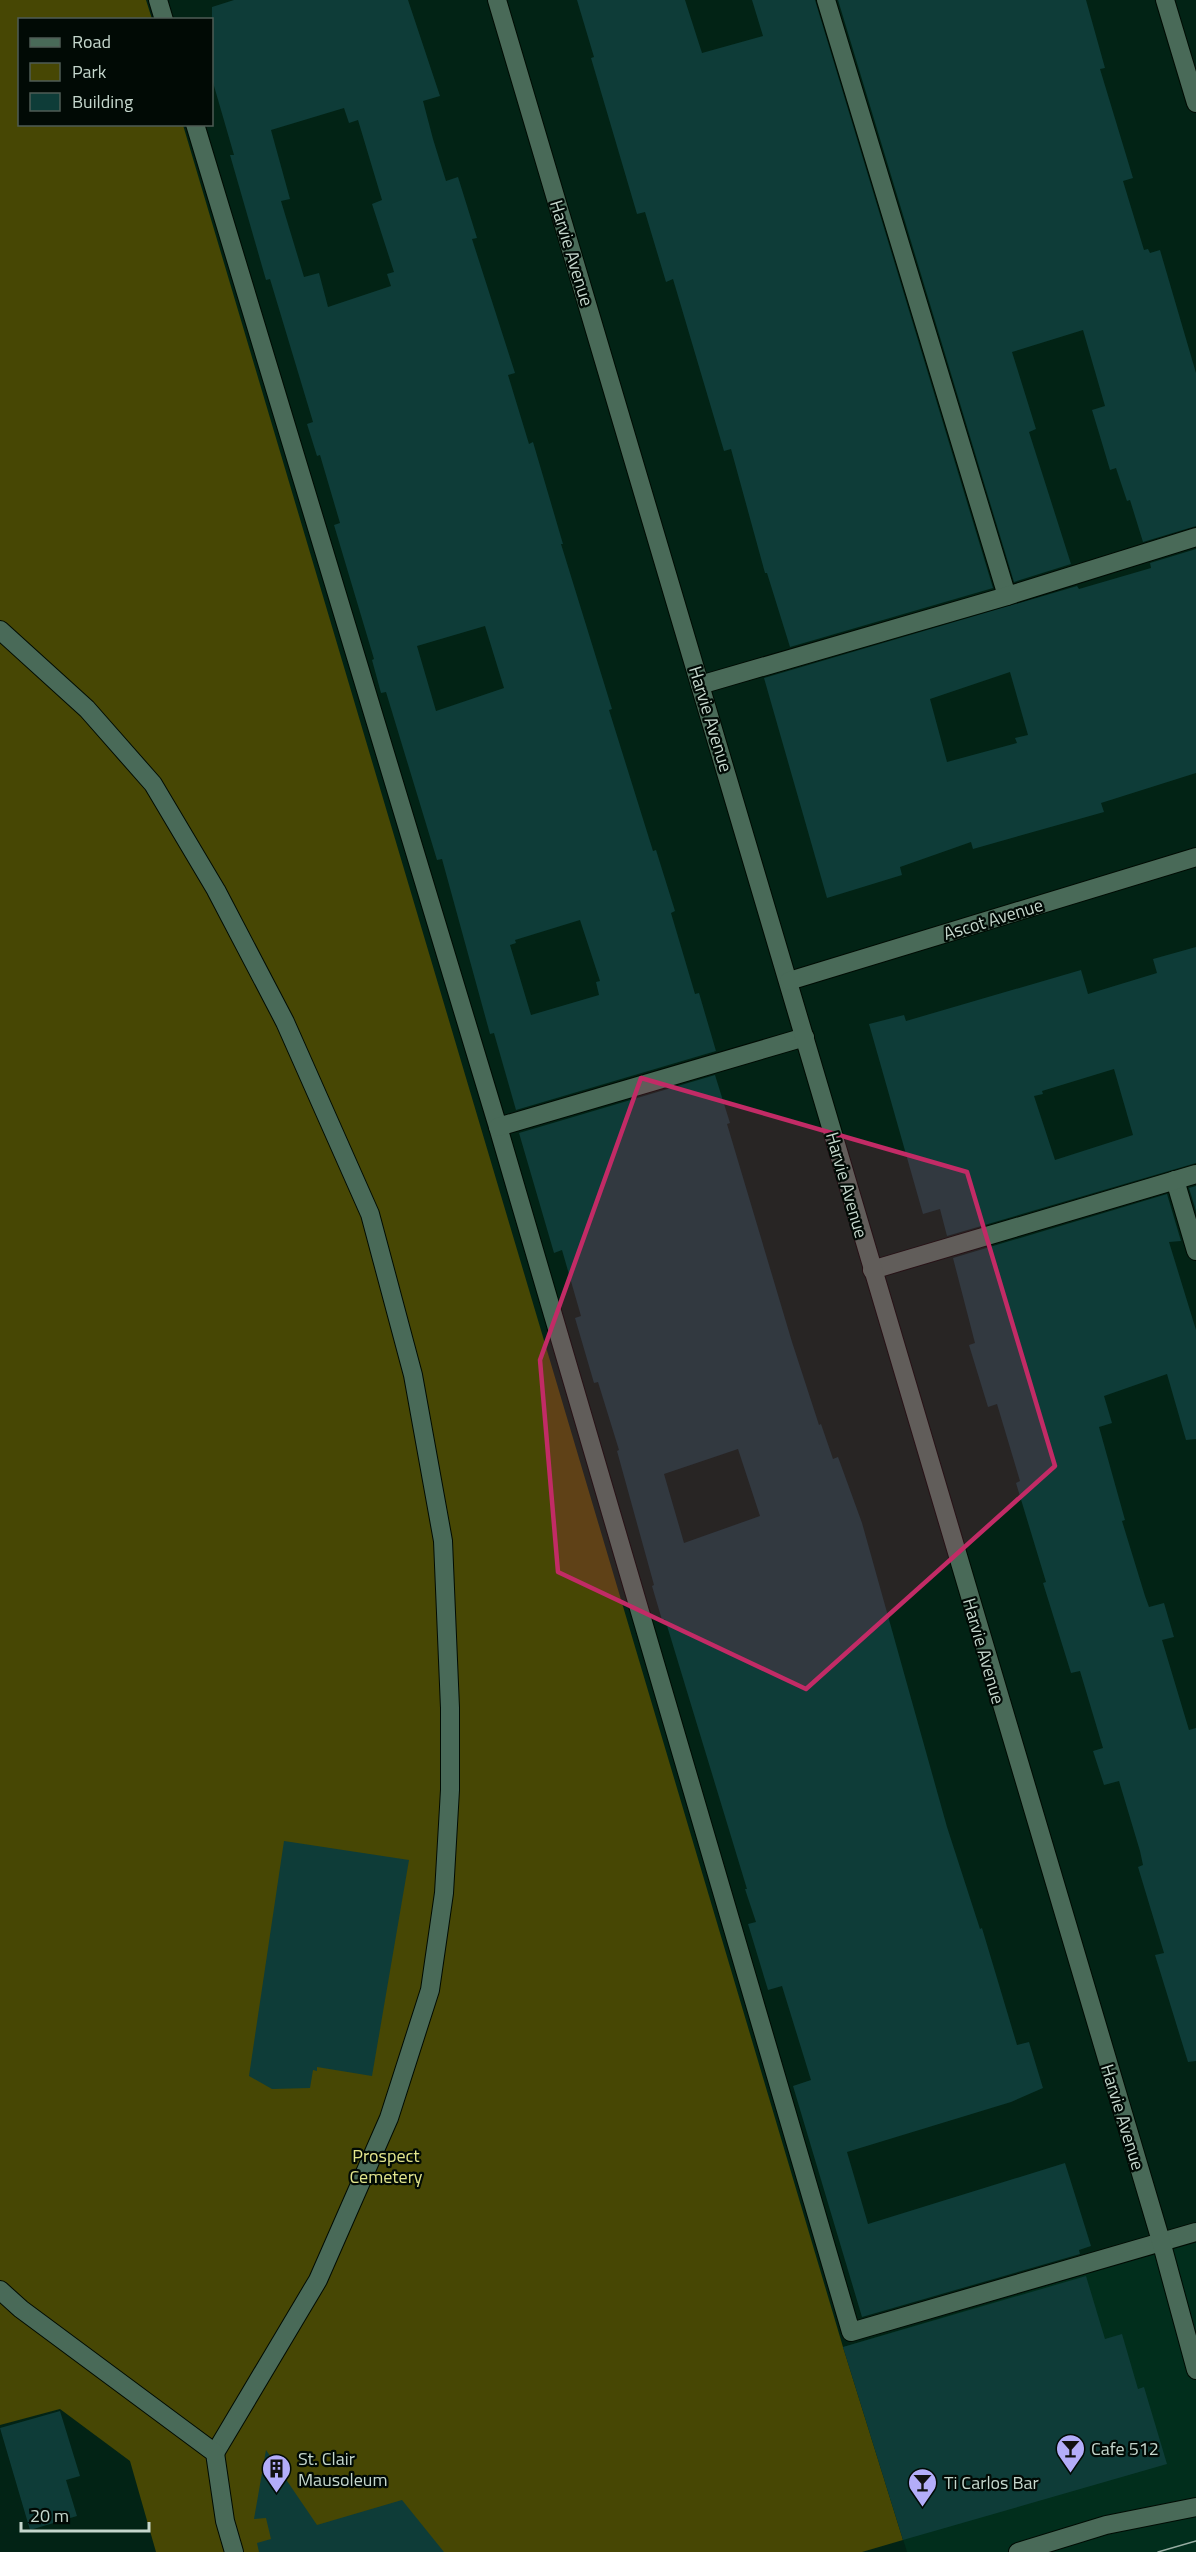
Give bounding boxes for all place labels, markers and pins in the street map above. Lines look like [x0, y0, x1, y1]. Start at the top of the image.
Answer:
bar icon: Cafe 512 [1054, 2432, 1086, 2474]
place label: Cafe 512 [1091, 2435, 1159, 2462]
place label: St. Clair Mausoleum [298, 2445, 387, 2493]
building icon: St. Clair Mausoleum [261, 2452, 293, 2494]
bar icon: Ti Carlos Bar [907, 2466, 939, 2508]
place label: Ti Carlos Bar [944, 2469, 1039, 2496]

